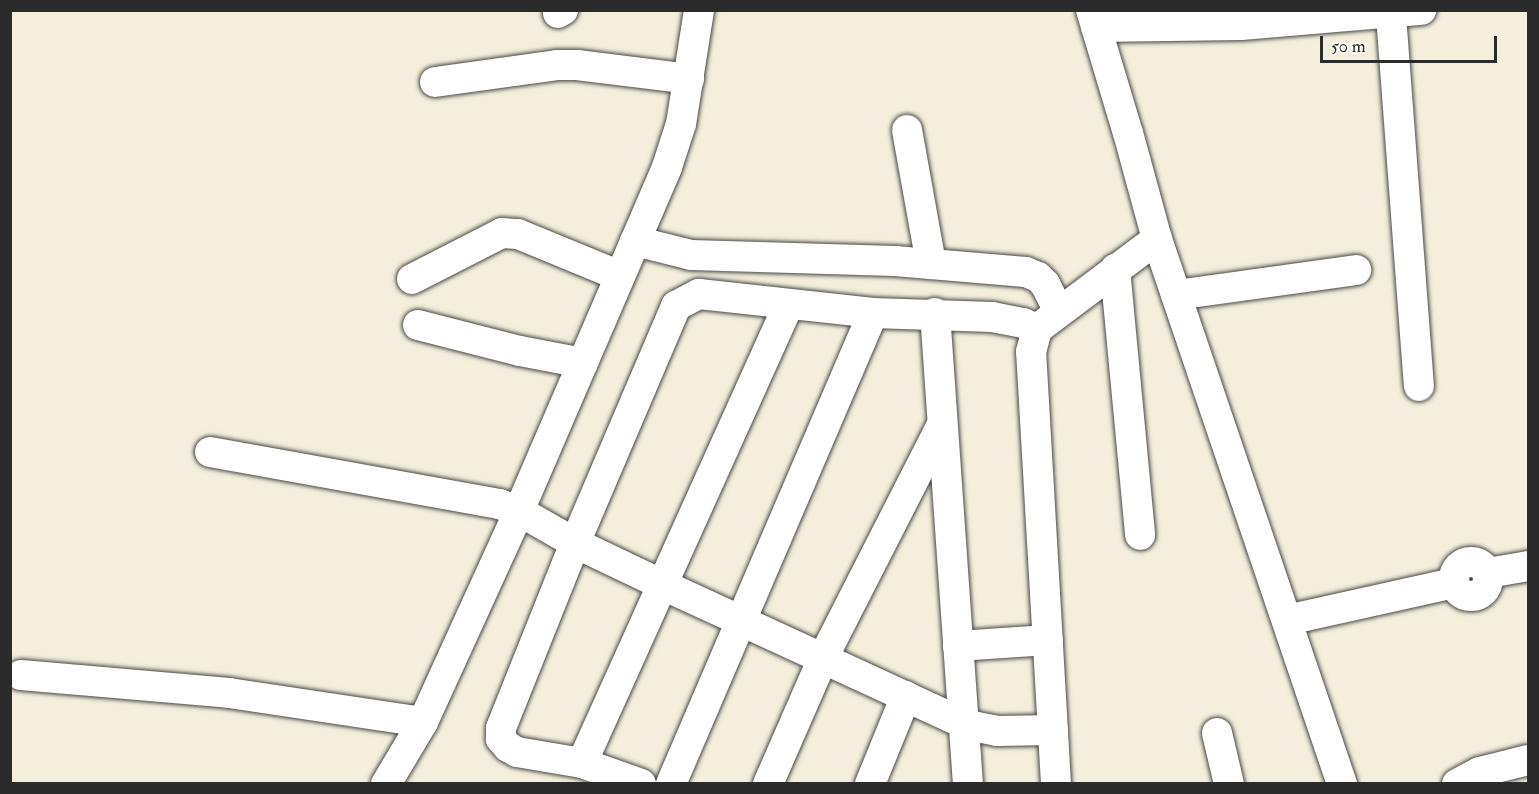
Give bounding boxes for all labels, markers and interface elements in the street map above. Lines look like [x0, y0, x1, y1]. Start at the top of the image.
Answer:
scale bar [1323, 24, 1500, 62]
text: 50 m [1331, 35, 1366, 58]

